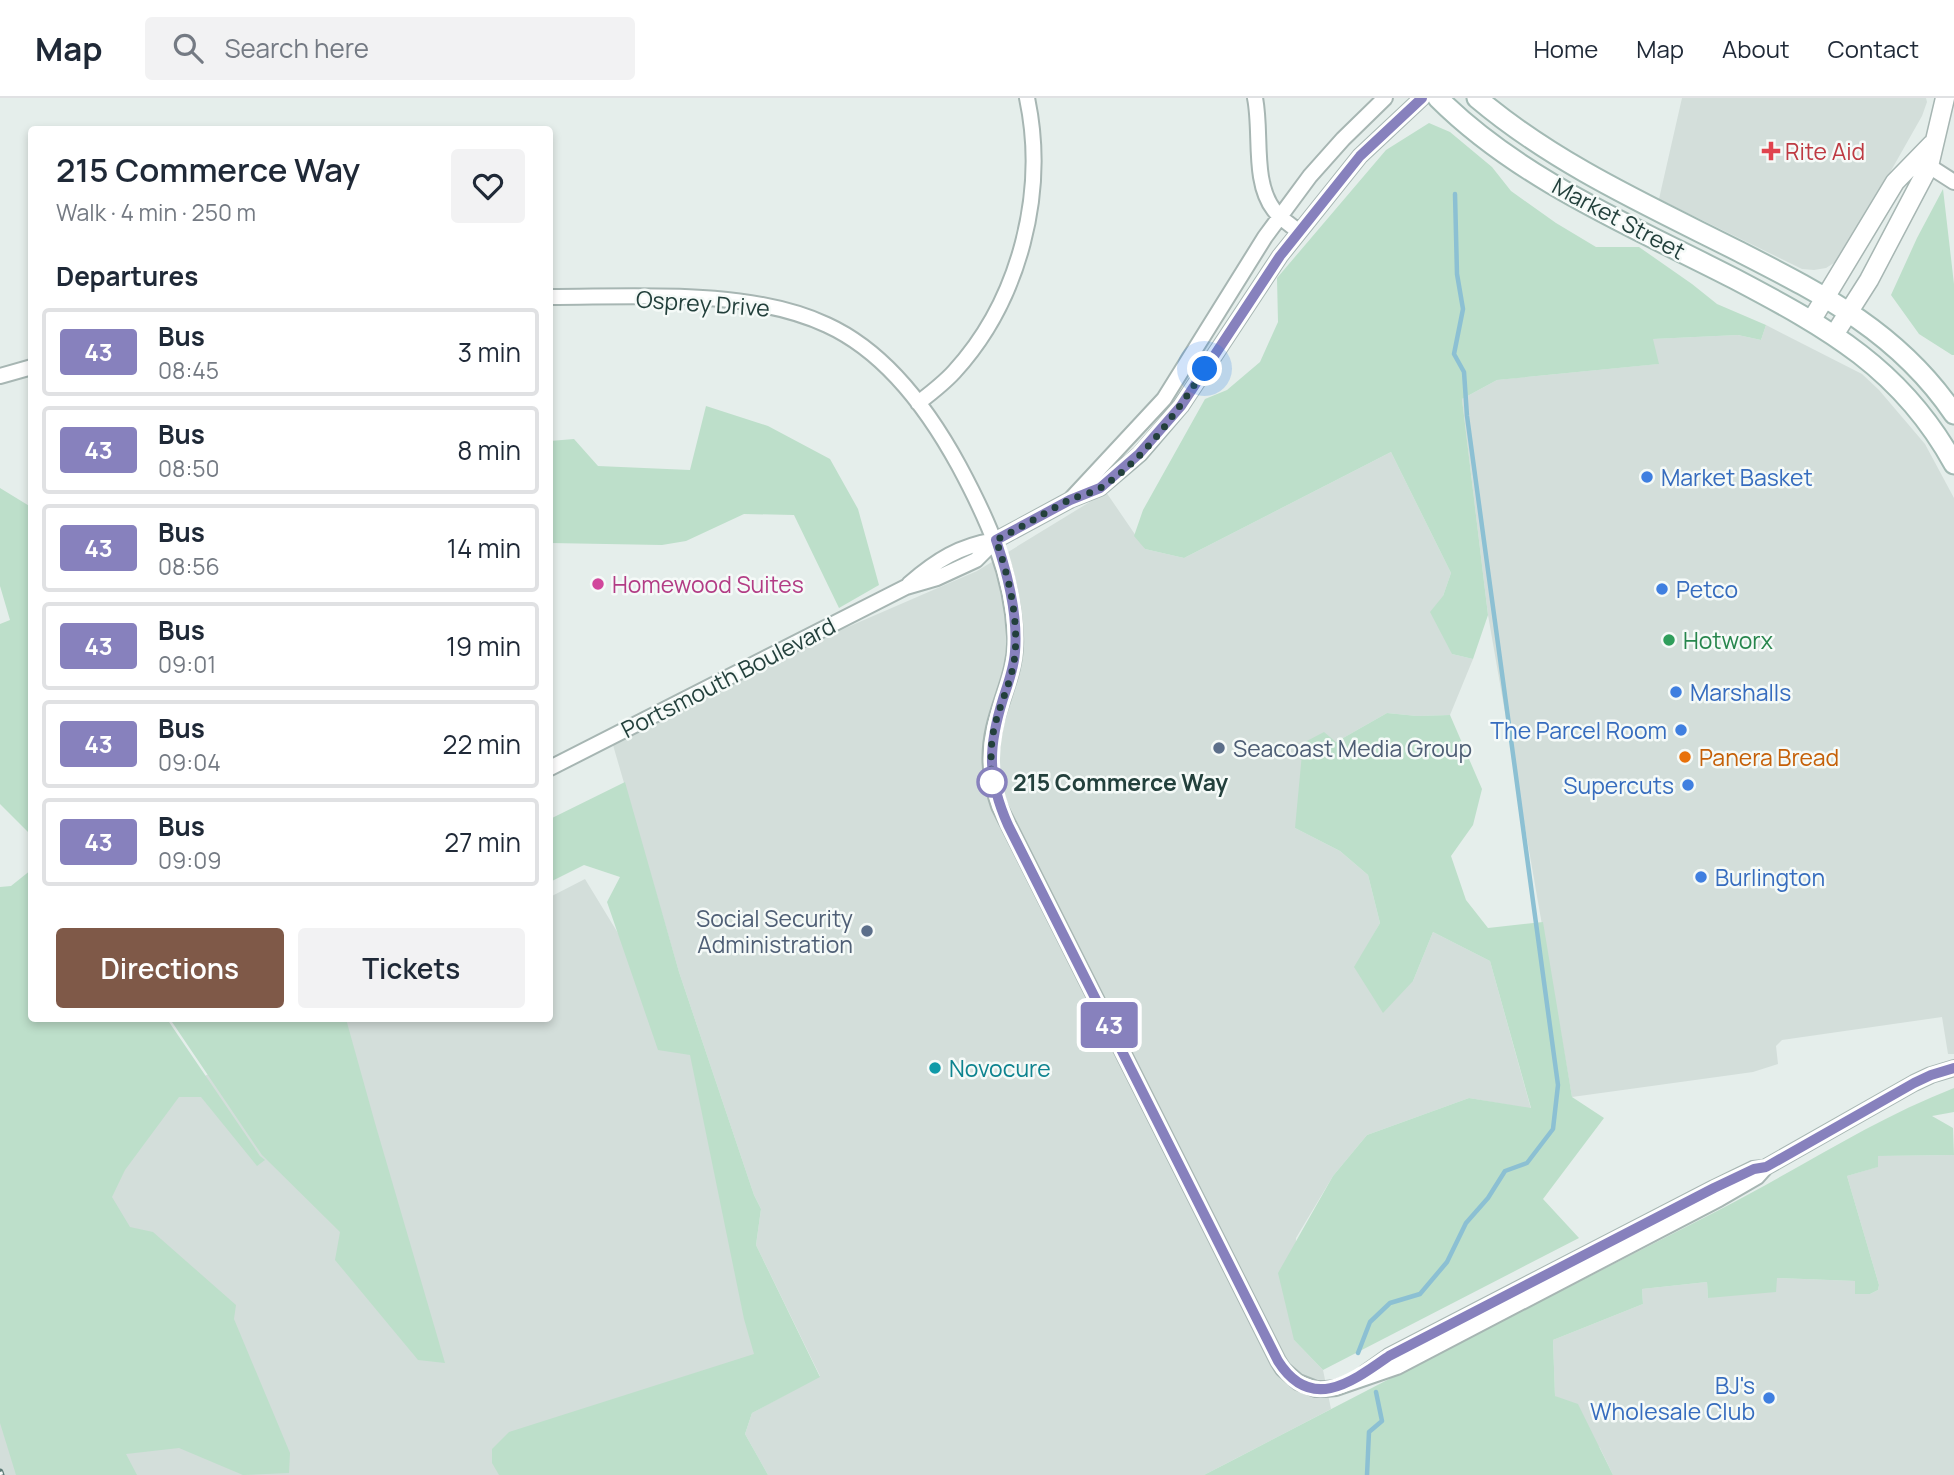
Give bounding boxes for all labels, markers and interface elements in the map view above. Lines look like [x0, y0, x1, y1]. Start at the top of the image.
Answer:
search box [145, 17, 635, 80]
text: Map [35, 26, 103, 71]
icon: search [169, 29, 207, 67]
text: Search here [225, 30, 369, 66]
text: Home [1533, 32, 1598, 65]
text: Map [1636, 32, 1684, 65]
text: About [1722, 32, 1790, 65]
text: Contact [1828, 32, 1919, 65]
place label: Rite Aid [1785, 135, 1865, 167]
marker: Rite Aid [1763, 143, 1779, 159]
text: 215 Commerce Way [56, 147, 360, 192]
button: heart [451, 149, 525, 223]
street label: Market Street [1547, 170, 1691, 266]
text: Walk · 4 min · 250 m [56, 196, 256, 228]
text: Departures [56, 258, 198, 294]
street label: Osprey Drive [635, 282, 771, 324]
text: Bus [158, 318, 205, 354]
text: 3 min [458, 334, 521, 370]
text: 43 [84, 335, 113, 368]
your location [1187, 351, 1222, 386]
text: 08:45 [158, 354, 219, 386]
text: Bus [158, 416, 205, 452]
text: 8 min [457, 432, 521, 468]
text: 43 [84, 433, 113, 466]
text: 08:50 [158, 452, 220, 484]
place label: Market Basket [1661, 461, 1813, 493]
marker: Market Basket [1639, 469, 1655, 485]
text: Bus [158, 514, 205, 550]
text: 14 min [447, 530, 521, 566]
text: 43 [84, 531, 113, 564]
text: 08:56 [158, 550, 220, 582]
place label: Homewood Suites [612, 568, 804, 600]
place label: Petco [1676, 573, 1738, 605]
marker: Homewood Suites [590, 576, 606, 592]
marker: Petco [1654, 581, 1670, 597]
street label: Portsmouth Boulevard [615, 609, 841, 745]
text: Bus [158, 612, 205, 648]
place label: Hotworx [1683, 624, 1773, 656]
text: 19 min [446, 628, 521, 664]
text: 43 [84, 629, 113, 662]
marker: Hotworx [1661, 632, 1677, 648]
text: 09:01 [158, 648, 216, 680]
place label: Marshalls [1690, 676, 1791, 708]
marker: Marshalls [1668, 684, 1684, 700]
text: Bus [158, 710, 205, 746]
place label: The Parcel Room [1490, 714, 1667, 746]
marker: The Parcel Room [1673, 722, 1689, 738]
text: 22 min [443, 726, 521, 762]
text: 43 [84, 727, 113, 760]
place label: Seacoast Media Group [1233, 732, 1472, 764]
marker: Seacoast Media Group [1211, 740, 1227, 756]
place label: Panera Bread [1699, 741, 1839, 773]
text: 09:04 [158, 746, 221, 778]
marker: Panera Bread [1677, 749, 1693, 765]
place label: 215 Commerce Way [1013, 766, 1228, 798]
marker: 215 Commerce Way [977, 767, 1007, 797]
place label: Supercuts [1563, 769, 1674, 801]
marker: Supercuts [1680, 777, 1696, 793]
text: Bus [158, 808, 205, 844]
text: 27 min [444, 824, 521, 860]
text: 43 [84, 825, 113, 858]
text: 09:09 [158, 844, 221, 876]
place label: Burlington [1715, 861, 1825, 893]
marker: Burlington [1693, 869, 1709, 885]
place label: Social Security Administration [696, 902, 853, 960]
marker: Social Security Administration [859, 923, 875, 939]
button: Directions [56, 928, 284, 1008]
button: Tickets [298, 928, 525, 1008]
line badge: 43 [1078, 1002, 1140, 1048]
text: 43 [1095, 1008, 1123, 1041]
place label: Novocure [949, 1052, 1051, 1084]
marker: Novocure [927, 1060, 943, 1076]
place label: BJ's Wholesale Club [1590, 1369, 1755, 1427]
marker: BJ's Wholesale Club [1761, 1390, 1777, 1406]

